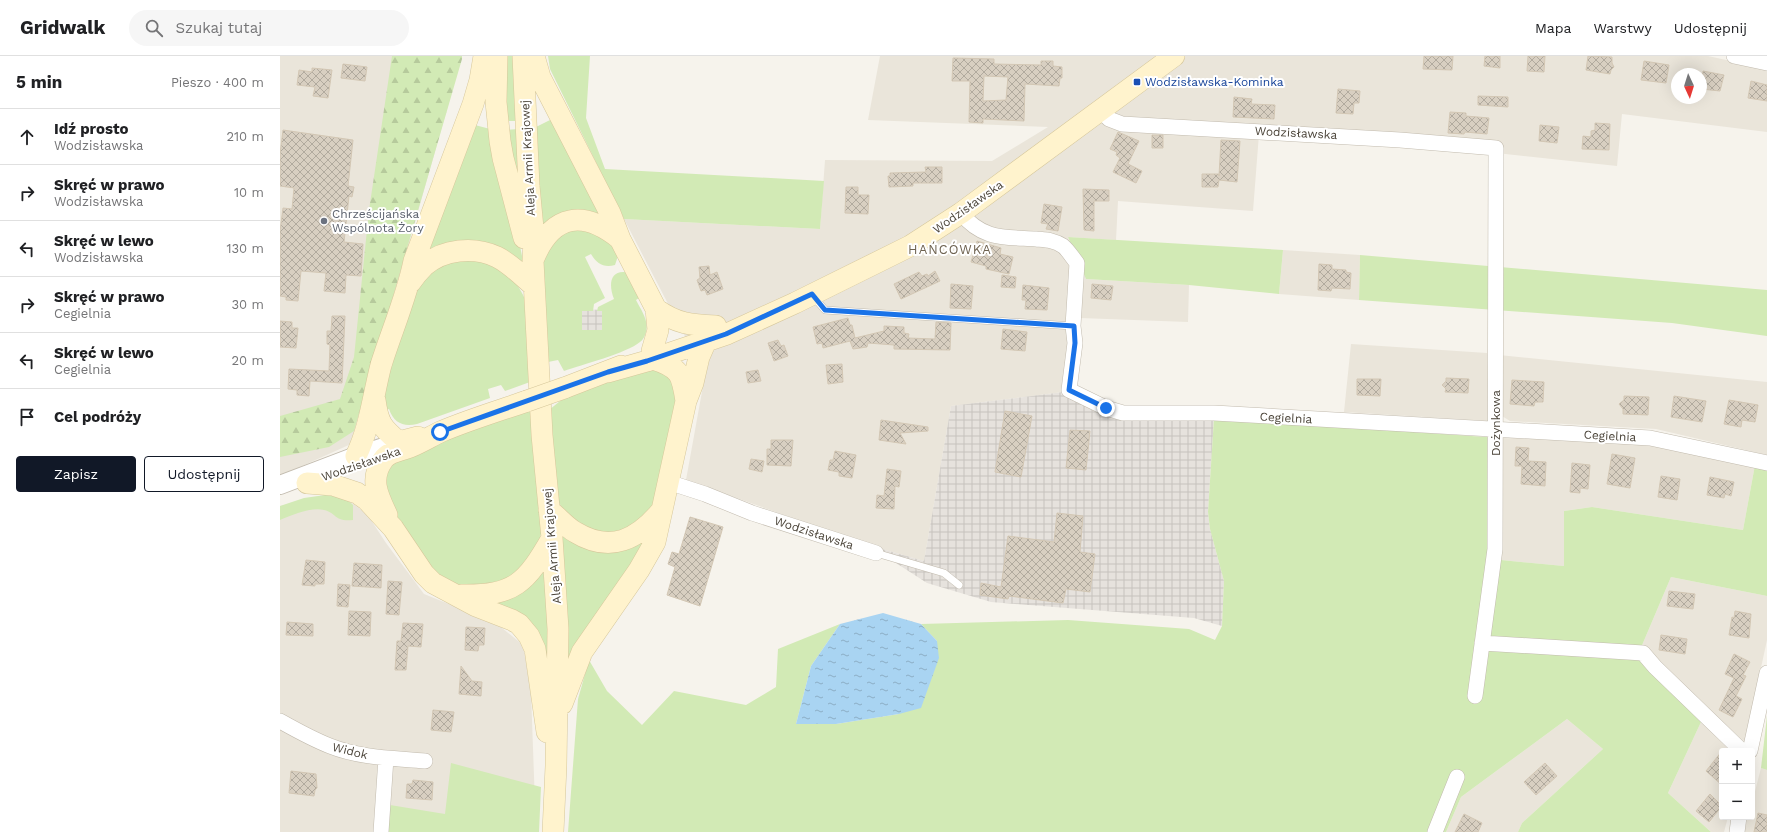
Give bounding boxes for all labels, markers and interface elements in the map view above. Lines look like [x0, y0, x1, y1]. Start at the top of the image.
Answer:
search box [129, 10, 409, 46]
text: Gridwalk [20, 16, 105, 39]
icon: search [143, 17, 165, 39]
text: Szukaj tutaj [175, 19, 262, 37]
text: Mapa [1535, 20, 1571, 36]
text: Warstwy [1593, 20, 1652, 36]
text: Udostępnij [1674, 20, 1747, 36]
north arrow [1671, 68, 1707, 104]
text: 5 min [16, 72, 62, 92]
text: Pieszo · 400 m [171, 75, 264, 90]
place label: Wodzisławska-Kominka [1145, 75, 1284, 89]
marker: Wodzisławska-Kominka [1132, 77, 1142, 87]
street label: Aleja Armii Krajowej [518, 100, 538, 216]
text: Idź prosto [54, 120, 128, 138]
street label: Wodzisławska [1254, 124, 1338, 142]
icon: ahead [16, 126, 38, 148]
text: 210 m [226, 129, 264, 144]
text: Wodzisławska [54, 138, 143, 153]
text: Skręć w prawo [54, 176, 164, 194]
street label: Wodzisławska [930, 177, 1006, 236]
icon: right [16, 182, 38, 204]
text: 10 m [234, 185, 264, 200]
text: Wodzisławska [54, 194, 143, 209]
place label: Chrześcijańska Wspólnota Żory [332, 207, 424, 235]
marker: Chrześcijańska Wspólnota Żory [319, 216, 329, 226]
text: Skręć w lewo [54, 232, 154, 250]
icon: left [16, 238, 38, 260]
text: 130 m [226, 241, 264, 256]
district label: HAŃCÓWKA [908, 241, 992, 257]
text: Wodzisławska [54, 250, 143, 265]
text: Skręć w prawo [54, 288, 164, 306]
icon: right [16, 294, 38, 316]
text: 30 m [232, 297, 264, 312]
text: Cegielnia [54, 306, 111, 321]
text: Skręć w lewo [54, 344, 154, 362]
icon: left [16, 350, 38, 372]
text: 20 m [232, 353, 264, 368]
text: Cegielnia [54, 362, 111, 377]
street label: Dożynkowa [1489, 390, 1503, 456]
route end [1097, 399, 1115, 417]
icon: arrive [16, 406, 38, 428]
text: Cel podróży [54, 408, 141, 426]
street label: Cegielnia [1259, 410, 1313, 426]
route start [431, 423, 449, 441]
street label: Cegielnia [1583, 428, 1637, 444]
street label: Wodzisławska [320, 444, 403, 484]
button: Zapisz [16, 456, 136, 492]
button: Udostępnij [144, 456, 264, 492]
street label: Aleja Armii Krajowej [540, 488, 564, 604]
street label: Wodzisławska [773, 514, 856, 552]
street label: Widok [331, 740, 369, 762]
map controls [1719, 748, 1755, 820]
button: + [1719, 748, 1755, 784]
button: − [1719, 784, 1755, 820]

